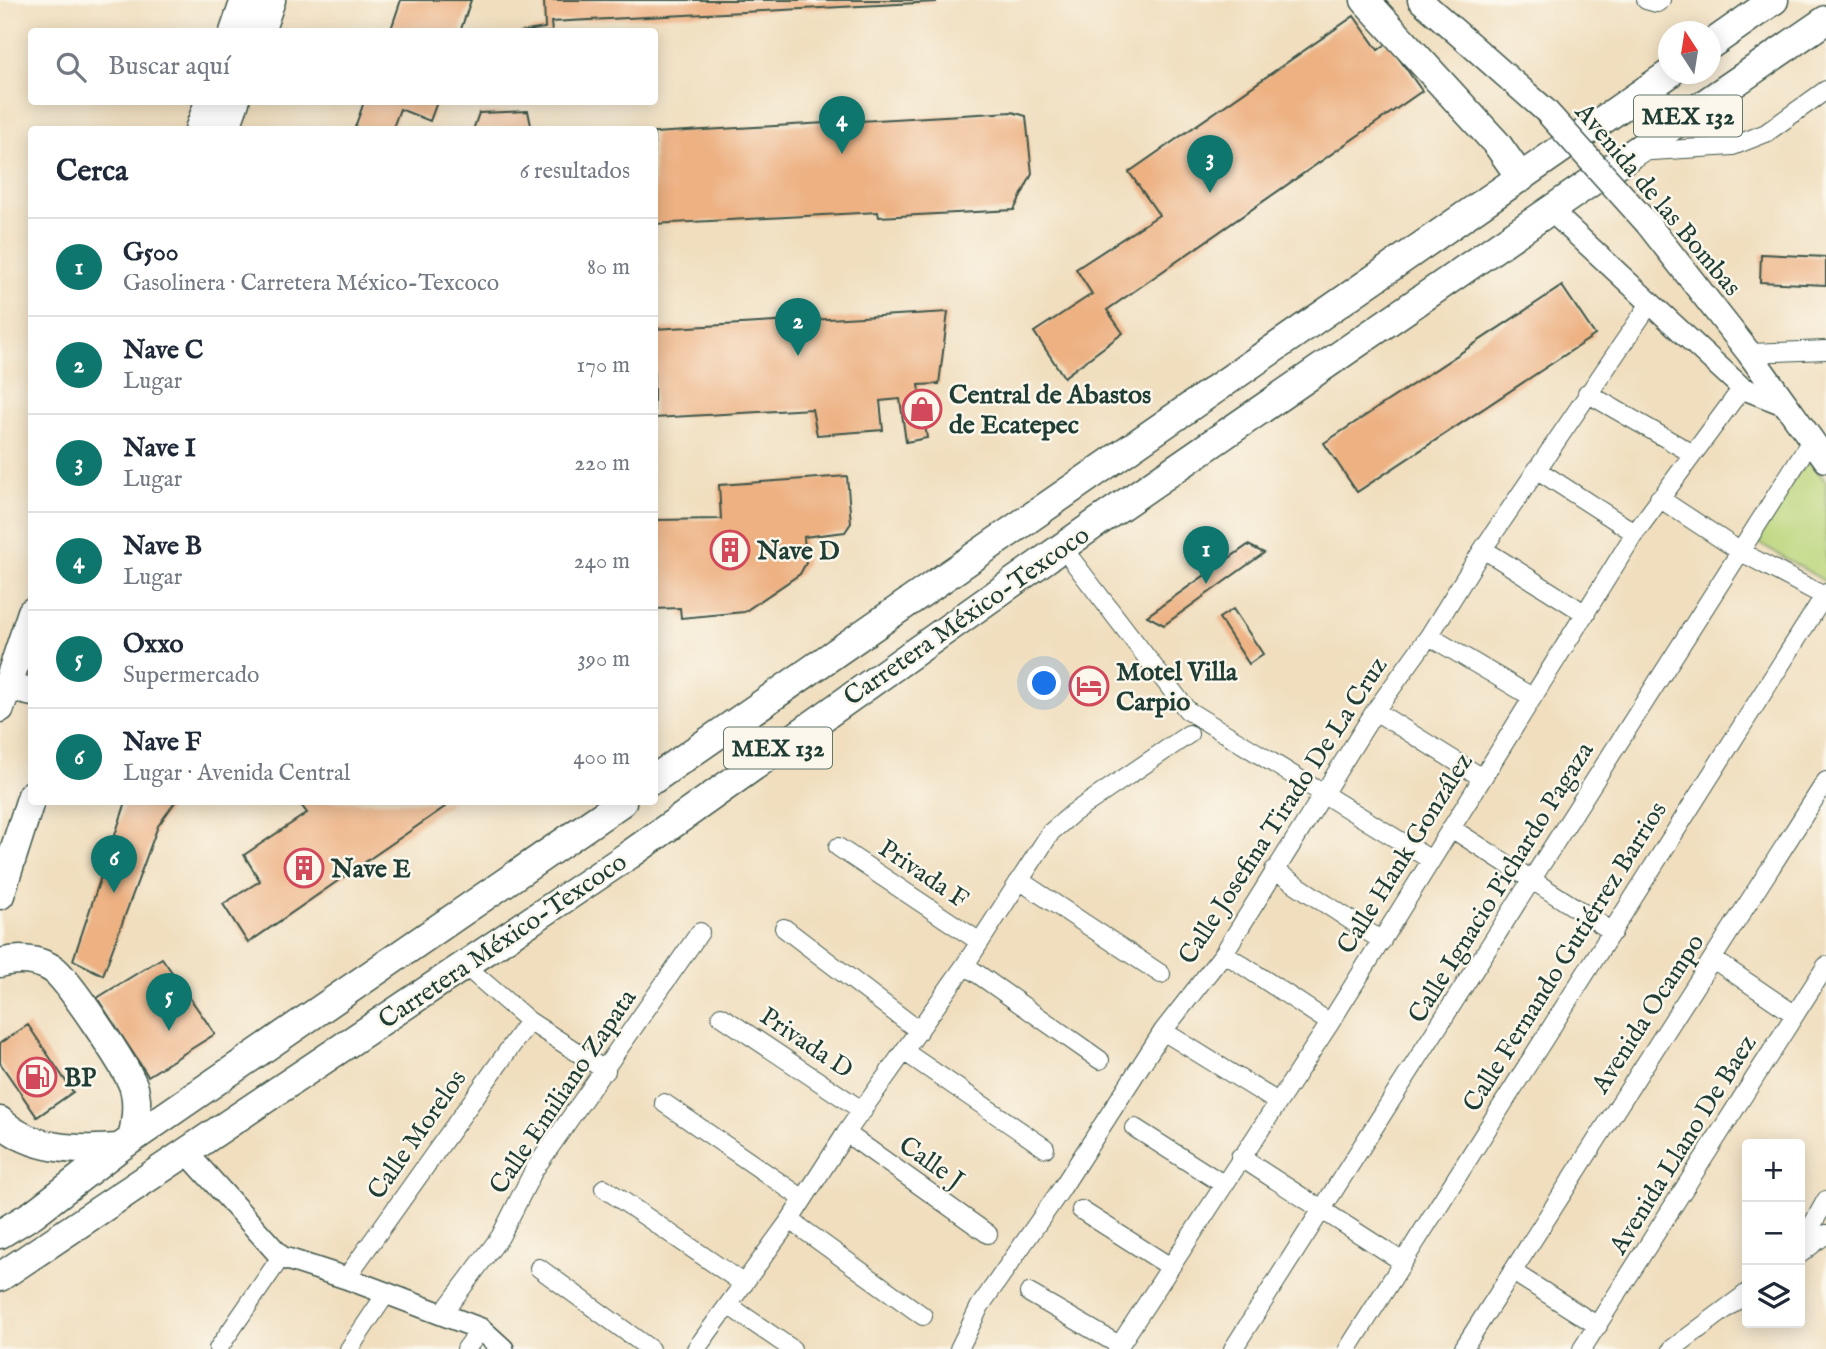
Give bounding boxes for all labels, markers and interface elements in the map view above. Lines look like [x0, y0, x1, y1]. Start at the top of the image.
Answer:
north arrow [1658, 21, 1721, 84]
search box [28, 28, 658, 105]
icon: search [52, 48, 90, 86]
text: Buscar aquí [108, 50, 230, 83]
pin: 4 [819, 96, 865, 154]
street label: Avenida de las Bombas [1567, 96, 1748, 303]
road number: MEX 132 [1634, 96, 1742, 136]
pin: 3 [1187, 135, 1233, 193]
text: Cerca [56, 153, 128, 191]
text: 6 resultados [519, 157, 630, 186]
text: G500 [123, 236, 179, 269]
text: 1 [75, 253, 83, 282]
text: 80 m [587, 253, 630, 282]
text: Gasolinera · Carretera México-Texcoco [123, 269, 499, 298]
pin: 2 [775, 298, 821, 356]
text: Nave C [123, 334, 203, 367]
text: 2 [74, 351, 84, 380]
text: 170 m [577, 351, 630, 380]
text: Lugar [123, 367, 182, 396]
place label: Central de Abastos de Ecatepec [949, 379, 1151, 442]
shop icon: Central de Abastos de Ecatepec [901, 388, 943, 430]
text: Nave I [123, 432, 196, 465]
text: 3 [75, 449, 83, 478]
text: 220 m [574, 449, 630, 478]
text: Lugar [123, 465, 182, 494]
street label: Carretera México-Texcoco [838, 519, 1096, 714]
pin: 1 [1183, 526, 1229, 584]
building icon: Nave D [709, 529, 751, 571]
text: Nave B [123, 530, 202, 563]
place label: Nave D [756, 535, 840, 568]
text: 4 [73, 547, 85, 576]
text: 240 m [574, 547, 630, 576]
text: Lugar [123, 563, 182, 592]
text: Oxxo [123, 628, 184, 661]
text: 5 [75, 645, 83, 674]
text: 390 m [577, 645, 630, 674]
street label: Calle Josefina Tirado De La Cruz [1171, 651, 1395, 971]
place label: Motel Villa Carpio [1116, 656, 1238, 719]
text: Supermercado [123, 661, 259, 690]
hotel icon: Motel Villa Carpio [1068, 665, 1110, 707]
your location [1027, 666, 1061, 700]
text: Nave F [123, 726, 201, 759]
road number: MEX 132 [724, 728, 832, 768]
street label: Calle Ignacio Pichardo Pagaza [1401, 735, 1602, 1030]
text: 6 [74, 743, 84, 772]
text: 400 m [573, 743, 630, 772]
street label: Calle Hank González [1330, 747, 1481, 961]
text: Lugar · Avenida Central [123, 759, 350, 788]
street label: Calle Fernando Gutiérrez Barrios [1456, 795, 1675, 1118]
street label: Privada F [872, 832, 974, 916]
pin: 6 [91, 835, 137, 893]
street label: Carretera México-Texcoco [372, 846, 633, 1037]
building icon: Nave E [283, 847, 325, 889]
place label: Nave E [330, 853, 411, 886]
street label: Avenida Ocampo [1584, 928, 1712, 1101]
pin: 5 [146, 973, 192, 1031]
street label: Calle Emiliano Zapata [482, 982, 645, 1201]
street label: Privada D [753, 1000, 859, 1086]
street label: Avenida Llano De Baez [1602, 1029, 1764, 1262]
fuel station icon: BP [16, 1056, 58, 1098]
place label: BP [64, 1062, 96, 1095]
street label: Calle Morelos [360, 1063, 474, 1206]
street label: Calle J [892, 1129, 970, 1198]
map controls [1742, 1139, 1805, 1328]
button: + [1742, 1139, 1805, 1202]
button: − [1742, 1202, 1805, 1265]
button: layers [1742, 1265, 1805, 1328]

